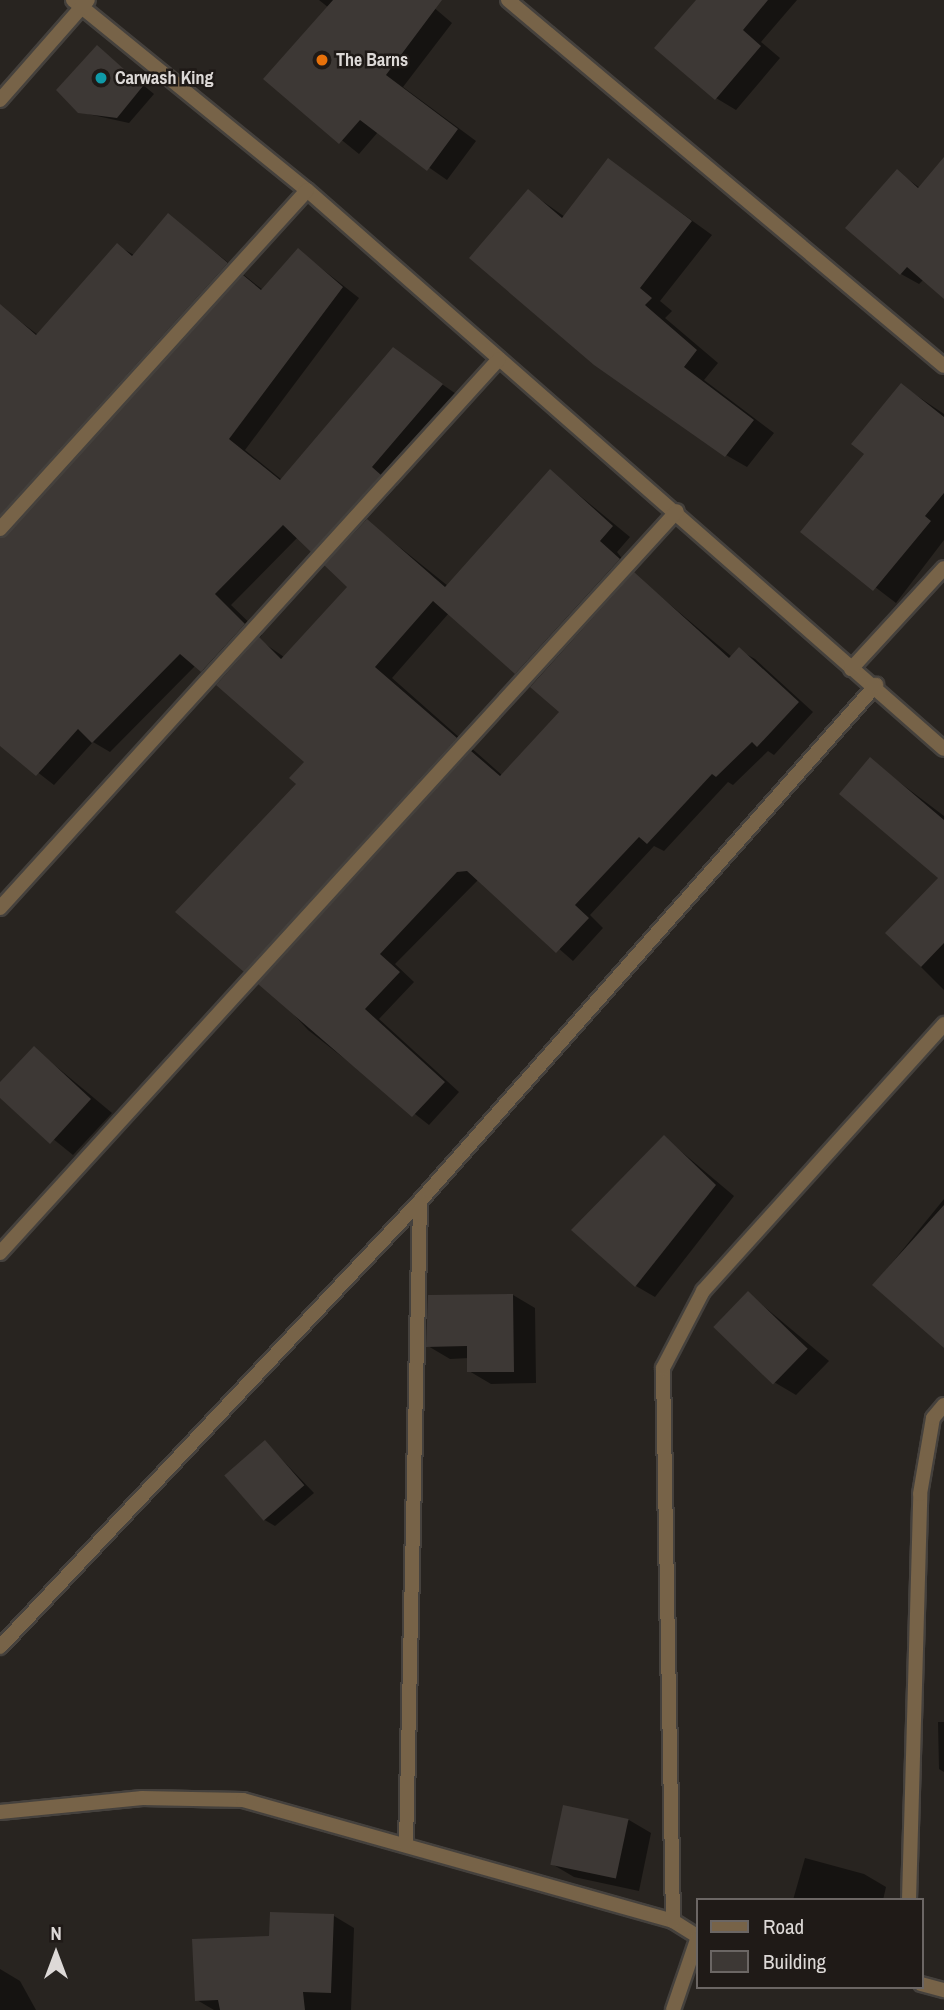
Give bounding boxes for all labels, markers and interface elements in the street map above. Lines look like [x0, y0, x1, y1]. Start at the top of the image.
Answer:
place label: The Barns [336, 49, 408, 71]
marker: The Barns [314, 52, 330, 68]
place label: Carwash King [115, 67, 213, 89]
marker: Carwash King [93, 70, 109, 86]
legend [696, 1898, 923, 1989]
text: Road [763, 1912, 804, 1941]
north arrow [21, 1919, 91, 1989]
text: N [50, 1920, 62, 1946]
text: Building [763, 1947, 826, 1976]

